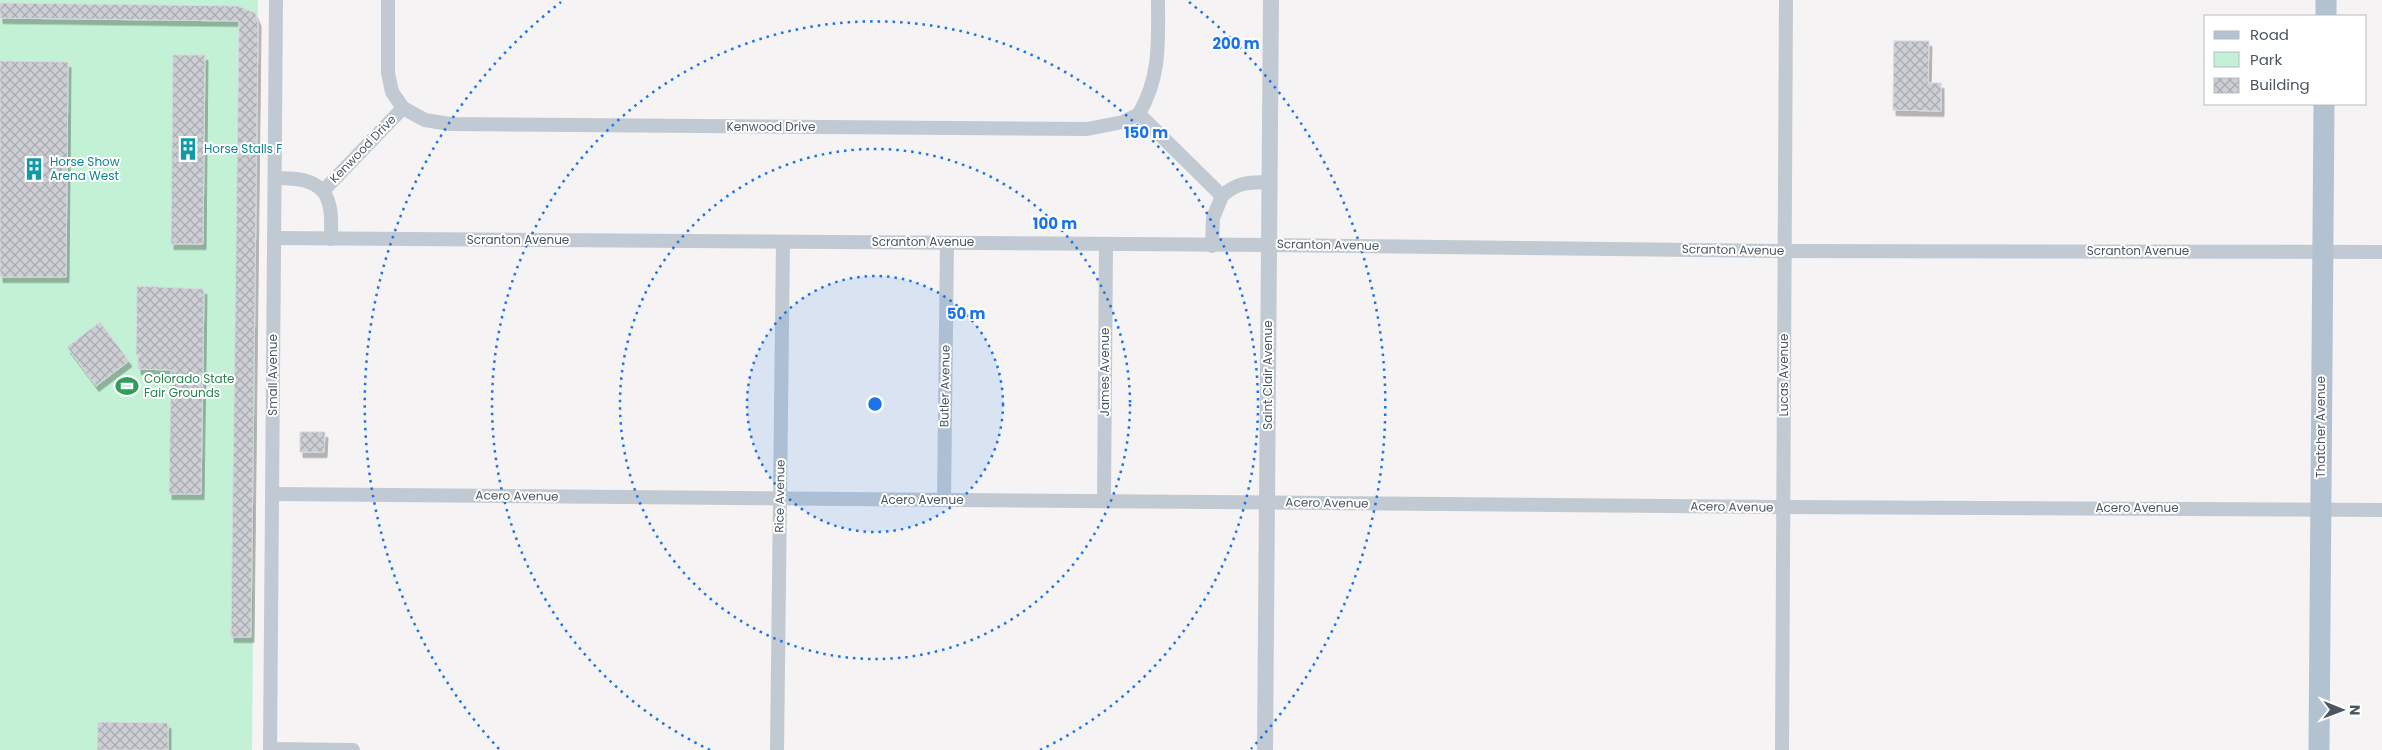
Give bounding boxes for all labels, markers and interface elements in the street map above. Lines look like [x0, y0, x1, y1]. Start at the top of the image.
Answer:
legend [2204, 15, 2367, 105]
text: Road [2250, 24, 2289, 45]
text: 200 m [1212, 33, 1260, 54]
text: Park [2250, 49, 2282, 70]
text: Building [2250, 74, 2310, 95]
street label: Kenwood Drive [326, 111, 400, 187]
street label: Kenwood Drive [727, 118, 815, 135]
text: 150 m [1124, 122, 1168, 143]
building icon: Horse Stalls F [175, 136, 201, 162]
place label: Horse Stalls F [204, 140, 282, 157]
place label: Horse Show Arena West [50, 153, 120, 184]
building icon: Horse Show Arena West [21, 156, 47, 182]
text: 100 m [1033, 213, 1077, 234]
street label: Scranton Avenue [467, 231, 569, 248]
street label: Scranton Avenue [872, 233, 974, 250]
street label: Scranton Avenue [1277, 235, 1379, 254]
street label: Scranton Avenue [1682, 240, 1784, 259]
street label: Scranton Avenue [2087, 242, 2189, 259]
text: 50 m [947, 303, 985, 324]
street label: Saint Clair Avenue [1259, 320, 1276, 430]
street label: James Avenue [1096, 328, 1113, 416]
street label: Small Avenue [264, 334, 281, 416]
street label: Lucas Avenue [1775, 334, 1792, 416]
street label: Butler Avenue [935, 345, 954, 427]
place label: Colorado State Fair Grounds [144, 370, 235, 401]
sports icon: Colorado State Fair Grounds [114, 373, 140, 399]
street label: Thatcher Avenue [2312, 376, 2329, 478]
centre of rings [866, 395, 884, 413]
street label: Rice Avenue [770, 459, 789, 533]
street label: Acero Avenue [475, 486, 559, 505]
street label: Acero Avenue [880, 491, 964, 508]
street label: Acero Avenue [1285, 493, 1369, 512]
street label: Acero Avenue [1690, 497, 1774, 516]
street label: Acero Avenue [2095, 499, 2179, 516]
north arrow [2317, 685, 2367, 735]
text: N [2345, 705, 2365, 716]

